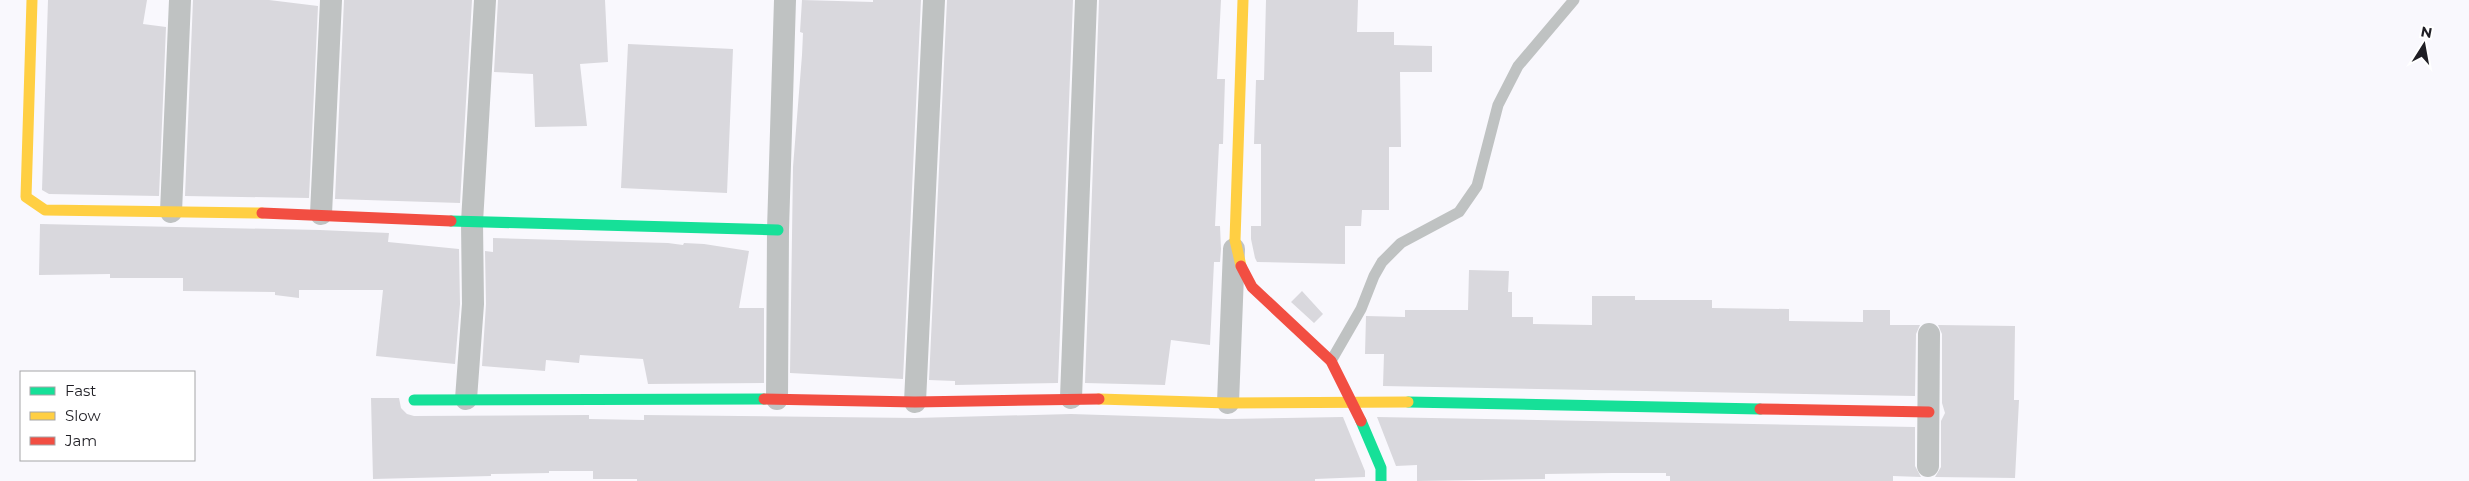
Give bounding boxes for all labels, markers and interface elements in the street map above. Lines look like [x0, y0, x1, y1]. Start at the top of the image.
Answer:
north arrow [2399, 20, 2449, 70]
text: N [2419, 22, 2434, 42]
legend [20, 371, 195, 461]
text: Fast [65, 381, 96, 400]
text: Slow [65, 406, 101, 425]
text: Jam [64, 431, 97, 450]

